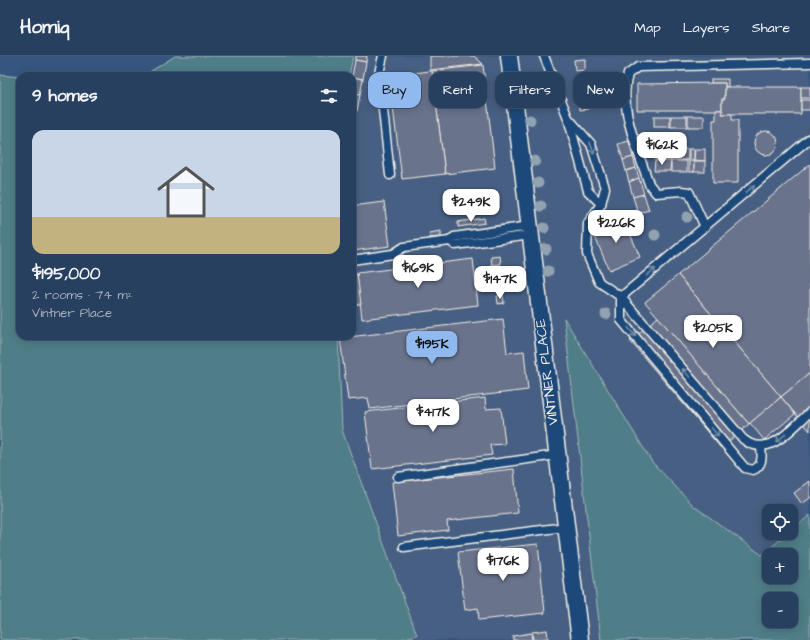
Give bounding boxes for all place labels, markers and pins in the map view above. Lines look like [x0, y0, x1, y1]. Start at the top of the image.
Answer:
pin: $162K [634, 132, 690, 166]
pin: $249K [443, 189, 499, 223]
pin: $226K [588, 210, 644, 244]
pin: $169K [390, 255, 446, 289]
pin: $147K [472, 266, 528, 300]
pin: $205K [685, 315, 741, 349]
pin: $195K [404, 331, 460, 365]
pin: $417K [405, 399, 461, 433]
pin: $176K [475, 548, 531, 582]

